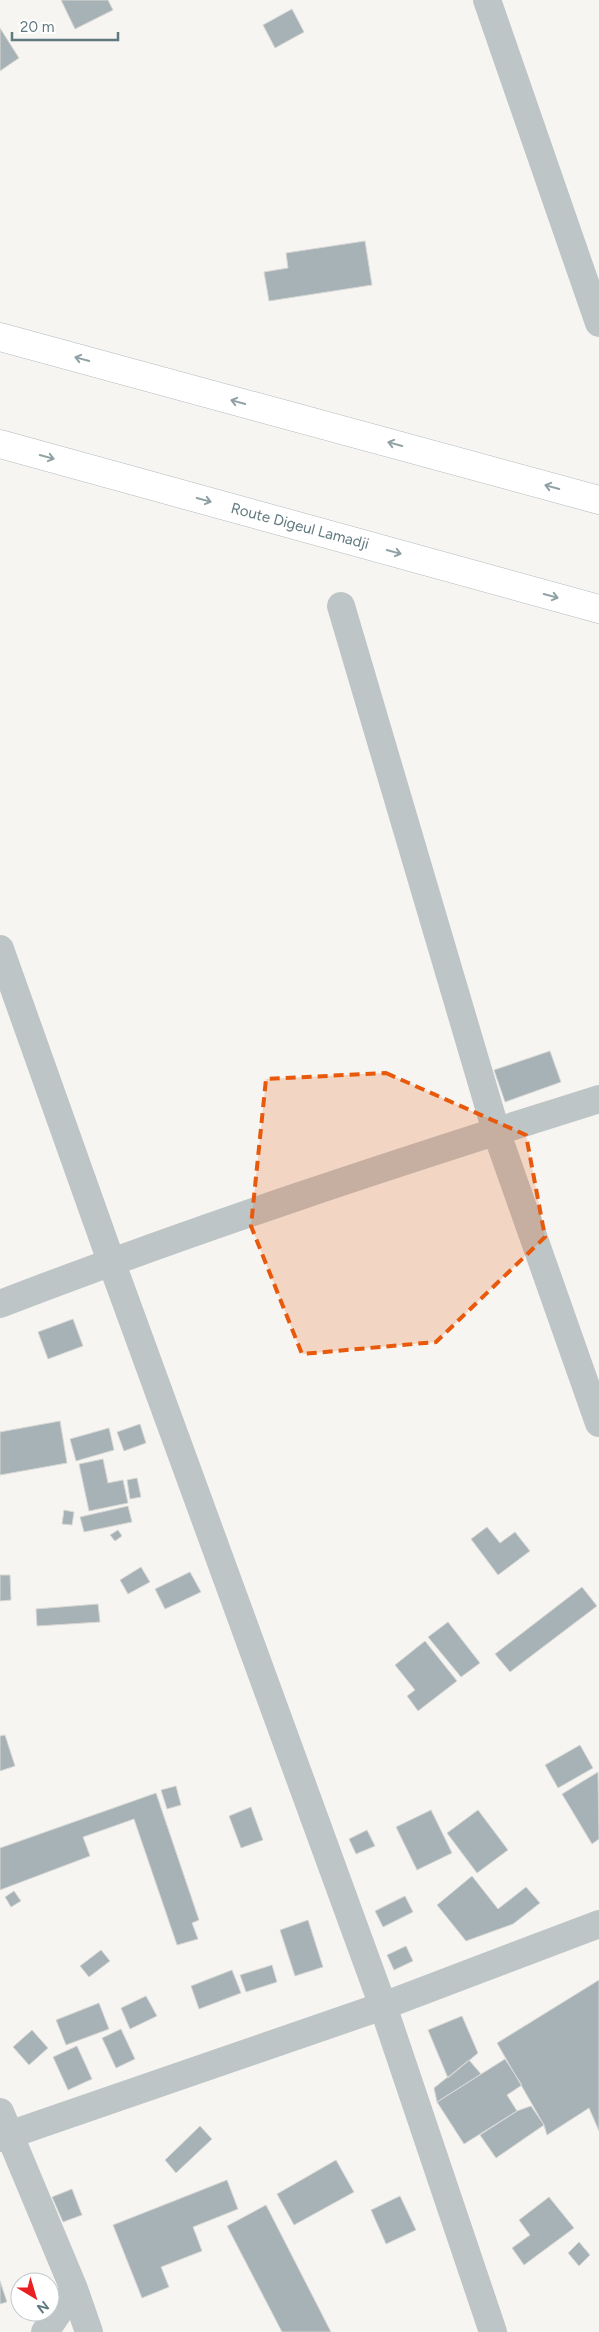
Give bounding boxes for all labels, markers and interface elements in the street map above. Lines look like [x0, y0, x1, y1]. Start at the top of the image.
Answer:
scale bar [12, 10, 119, 42]
text: 20 m [20, 18, 54, 36]
one-way arrow [74, 354, 90, 363]
one-way arrow [231, 396, 247, 406]
one-way arrow [388, 439, 404, 449]
one-way arrow [39, 453, 55, 462]
one-way arrow [544, 482, 560, 491]
one-way arrow [195, 496, 211, 505]
street label: Route Digeul Lamadji [229, 499, 371, 553]
one-way arrow [386, 548, 402, 558]
one-way arrow [542, 591, 558, 601]
north arrow [10, 2272, 60, 2322]
text: N [33, 2297, 52, 2317]

